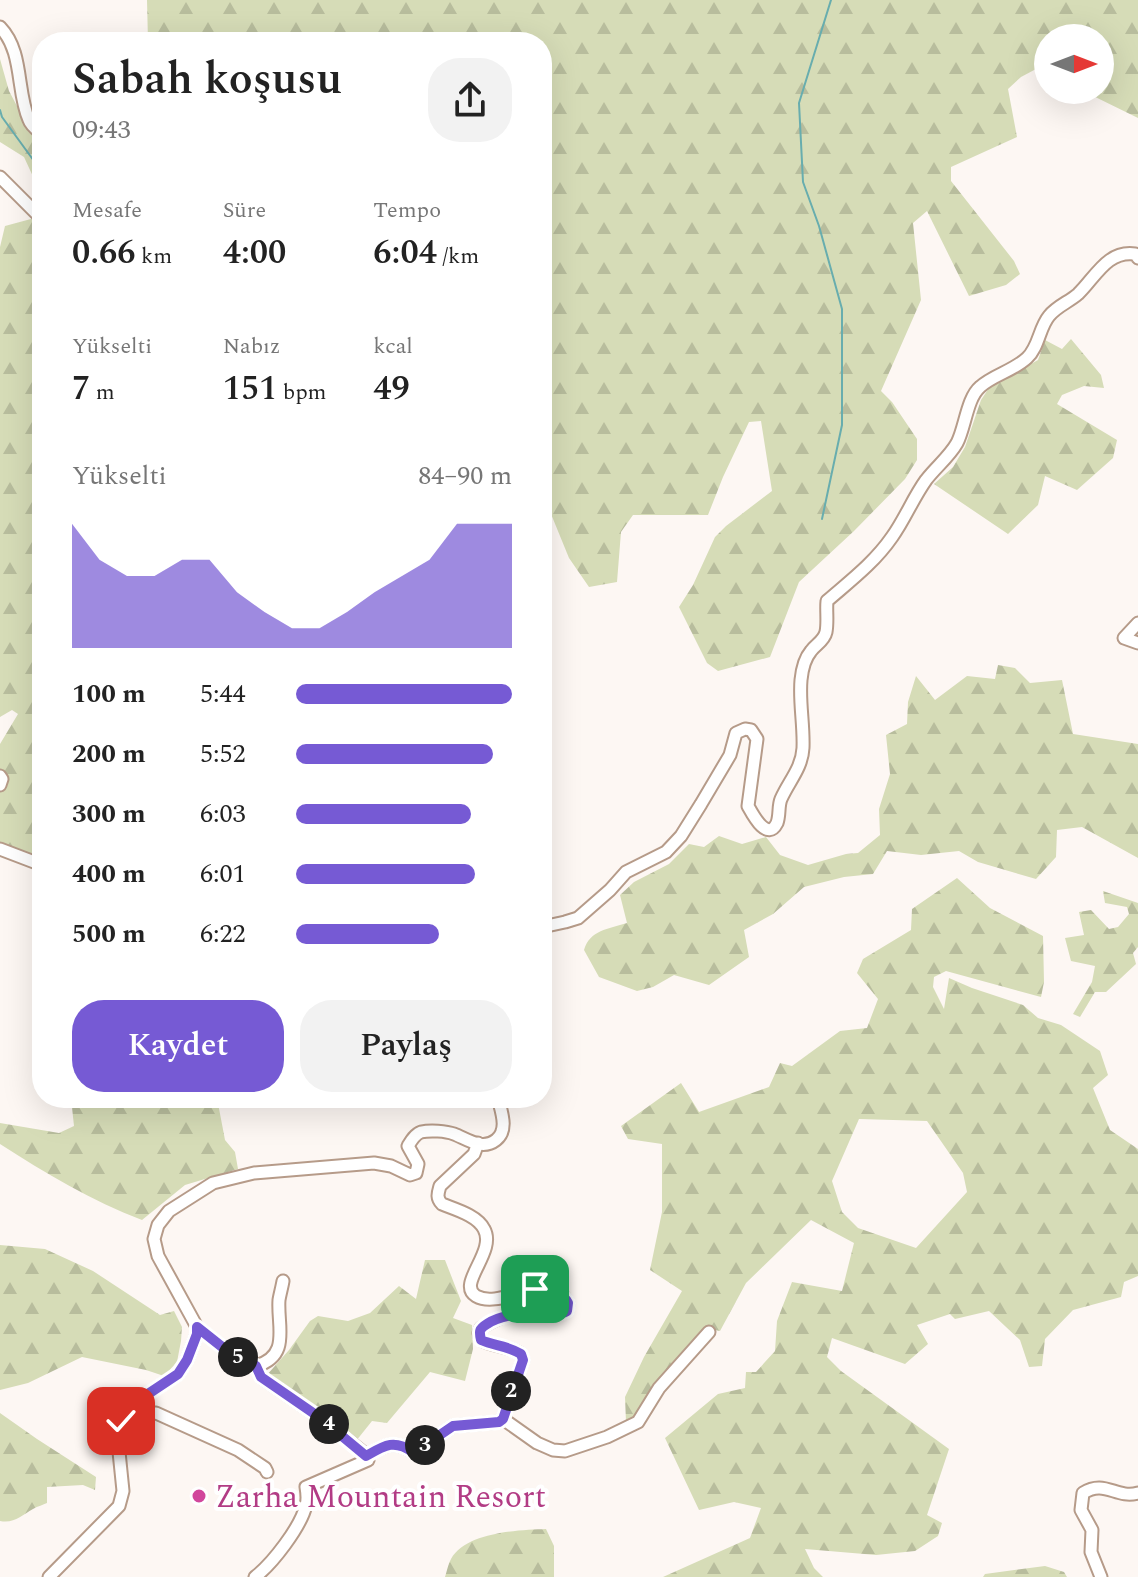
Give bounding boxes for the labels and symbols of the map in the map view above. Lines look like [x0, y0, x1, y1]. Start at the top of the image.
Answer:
north arrow [1034, 24, 1114, 104]
pin [501, 1255, 569, 1323]
pin: 5 [218, 1337, 258, 1377]
pin: 2 [491, 1371, 531, 1411]
pin [87, 1387, 155, 1455]
pin: 4 [309, 1404, 349, 1444]
pin: 3 [405, 1425, 445, 1465]
place label: Zarha Mountain Resort [215, 1473, 546, 1522]
marker: Zarha Mountain Resort [190, 1487, 208, 1505]

